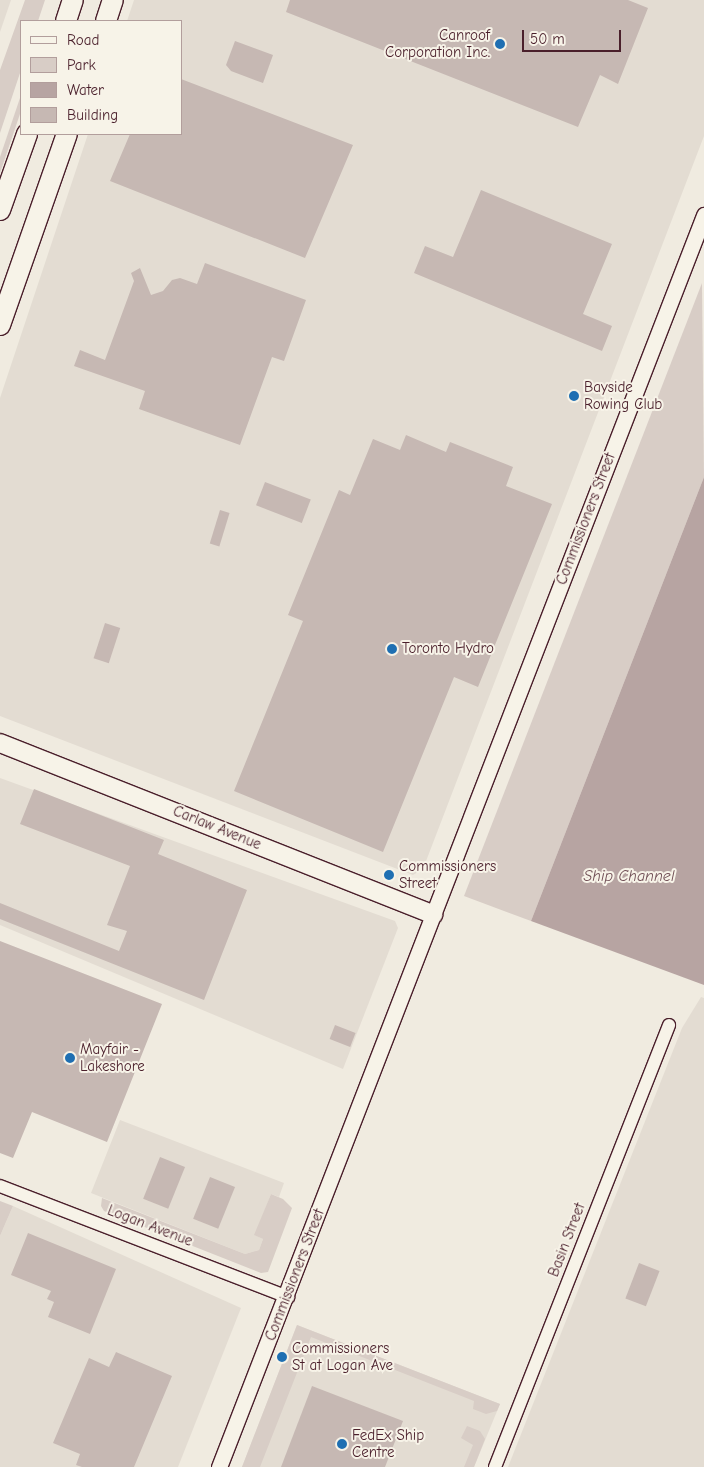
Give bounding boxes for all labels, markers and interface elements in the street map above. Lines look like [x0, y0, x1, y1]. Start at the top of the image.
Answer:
legend [20, 20, 182, 135]
scale bar [524, 20, 623, 52]
place label: Canroof Corporation Inc. [385, 26, 490, 61]
text: 50 m [530, 30, 565, 48]
text: Road [67, 31, 99, 49]
marker: Canroof Corporation Inc. [494, 38, 506, 50]
text: Park [67, 56, 96, 74]
text: Water [67, 81, 104, 99]
text: Building [67, 106, 118, 124]
place label: Bayside Rowing Club [584, 378, 662, 413]
marker: Bayside Rowing Club [568, 390, 580, 402]
street label: Commissioners Street [553, 451, 619, 587]
place label: Toronto Hydro [402, 640, 494, 658]
marker: Toronto Hydro [386, 643, 398, 655]
street label: Carlaw Avenue [170, 802, 264, 854]
place label: Commissioners Street [399, 857, 496, 892]
water label: Ship Channel [584, 866, 674, 886]
marker: Commissioners Street [383, 869, 395, 881]
place label: Mayfair - Lakeshore [80, 1040, 145, 1075]
marker: Mayfair - Lakeshore [64, 1052, 76, 1064]
street label: Logan Avenue [105, 1201, 195, 1251]
street label: Basin Street [545, 1201, 589, 1279]
street label: Commissioners Street [262, 1207, 328, 1343]
place label: Commissioners St at Logan Ave [292, 1339, 393, 1374]
marker: Commissioners St at Logan Ave [276, 1351, 288, 1363]
place label: FedEx Ship Centre [352, 1426, 424, 1461]
marker: FedEx Ship Centre [336, 1438, 348, 1450]

